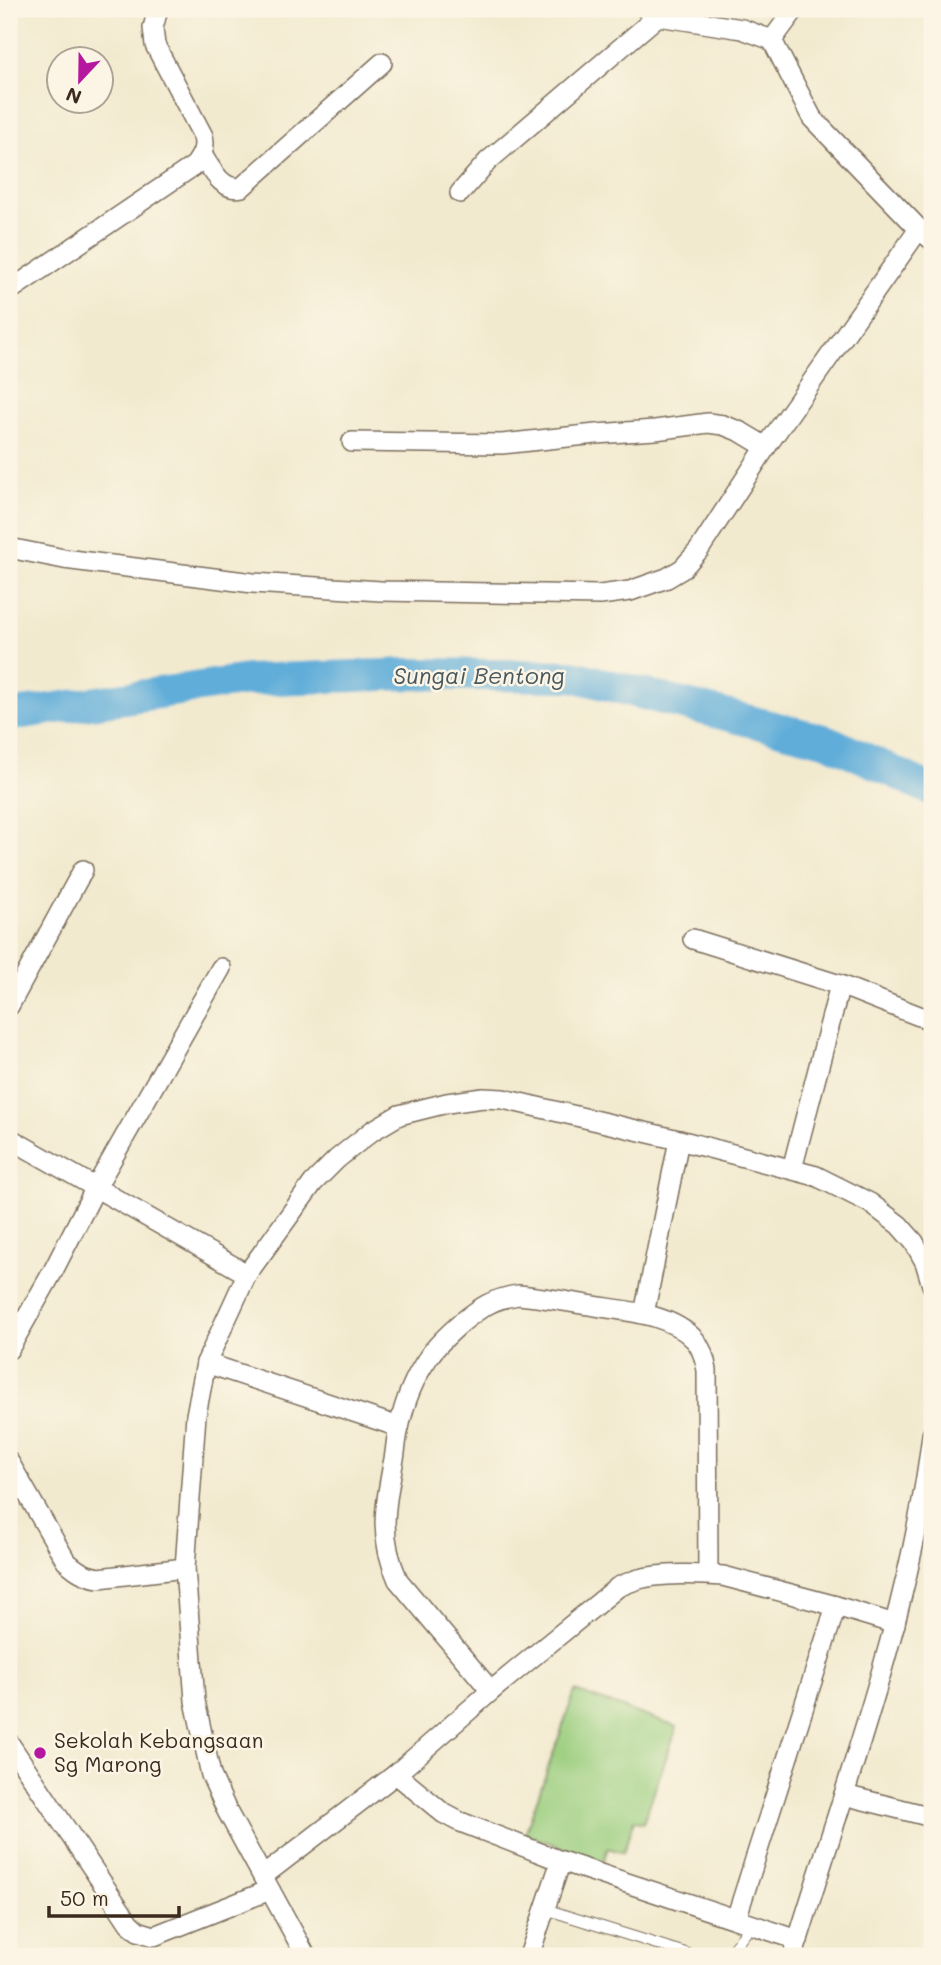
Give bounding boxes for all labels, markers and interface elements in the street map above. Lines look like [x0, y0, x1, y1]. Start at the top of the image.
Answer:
north arrow [46, 46, 116, 116]
text: N [62, 82, 85, 111]
water label: Sungai Bentong [393, 660, 565, 690]
place label: Sekolah Kebangsaan Sg Marong [54, 1726, 263, 1777]
marker: Sekolah Kebangsaan Sg Marong [32, 1745, 48, 1761]
scale bar [49, 1874, 178, 1918]
text: 50 m [60, 1884, 109, 1911]

